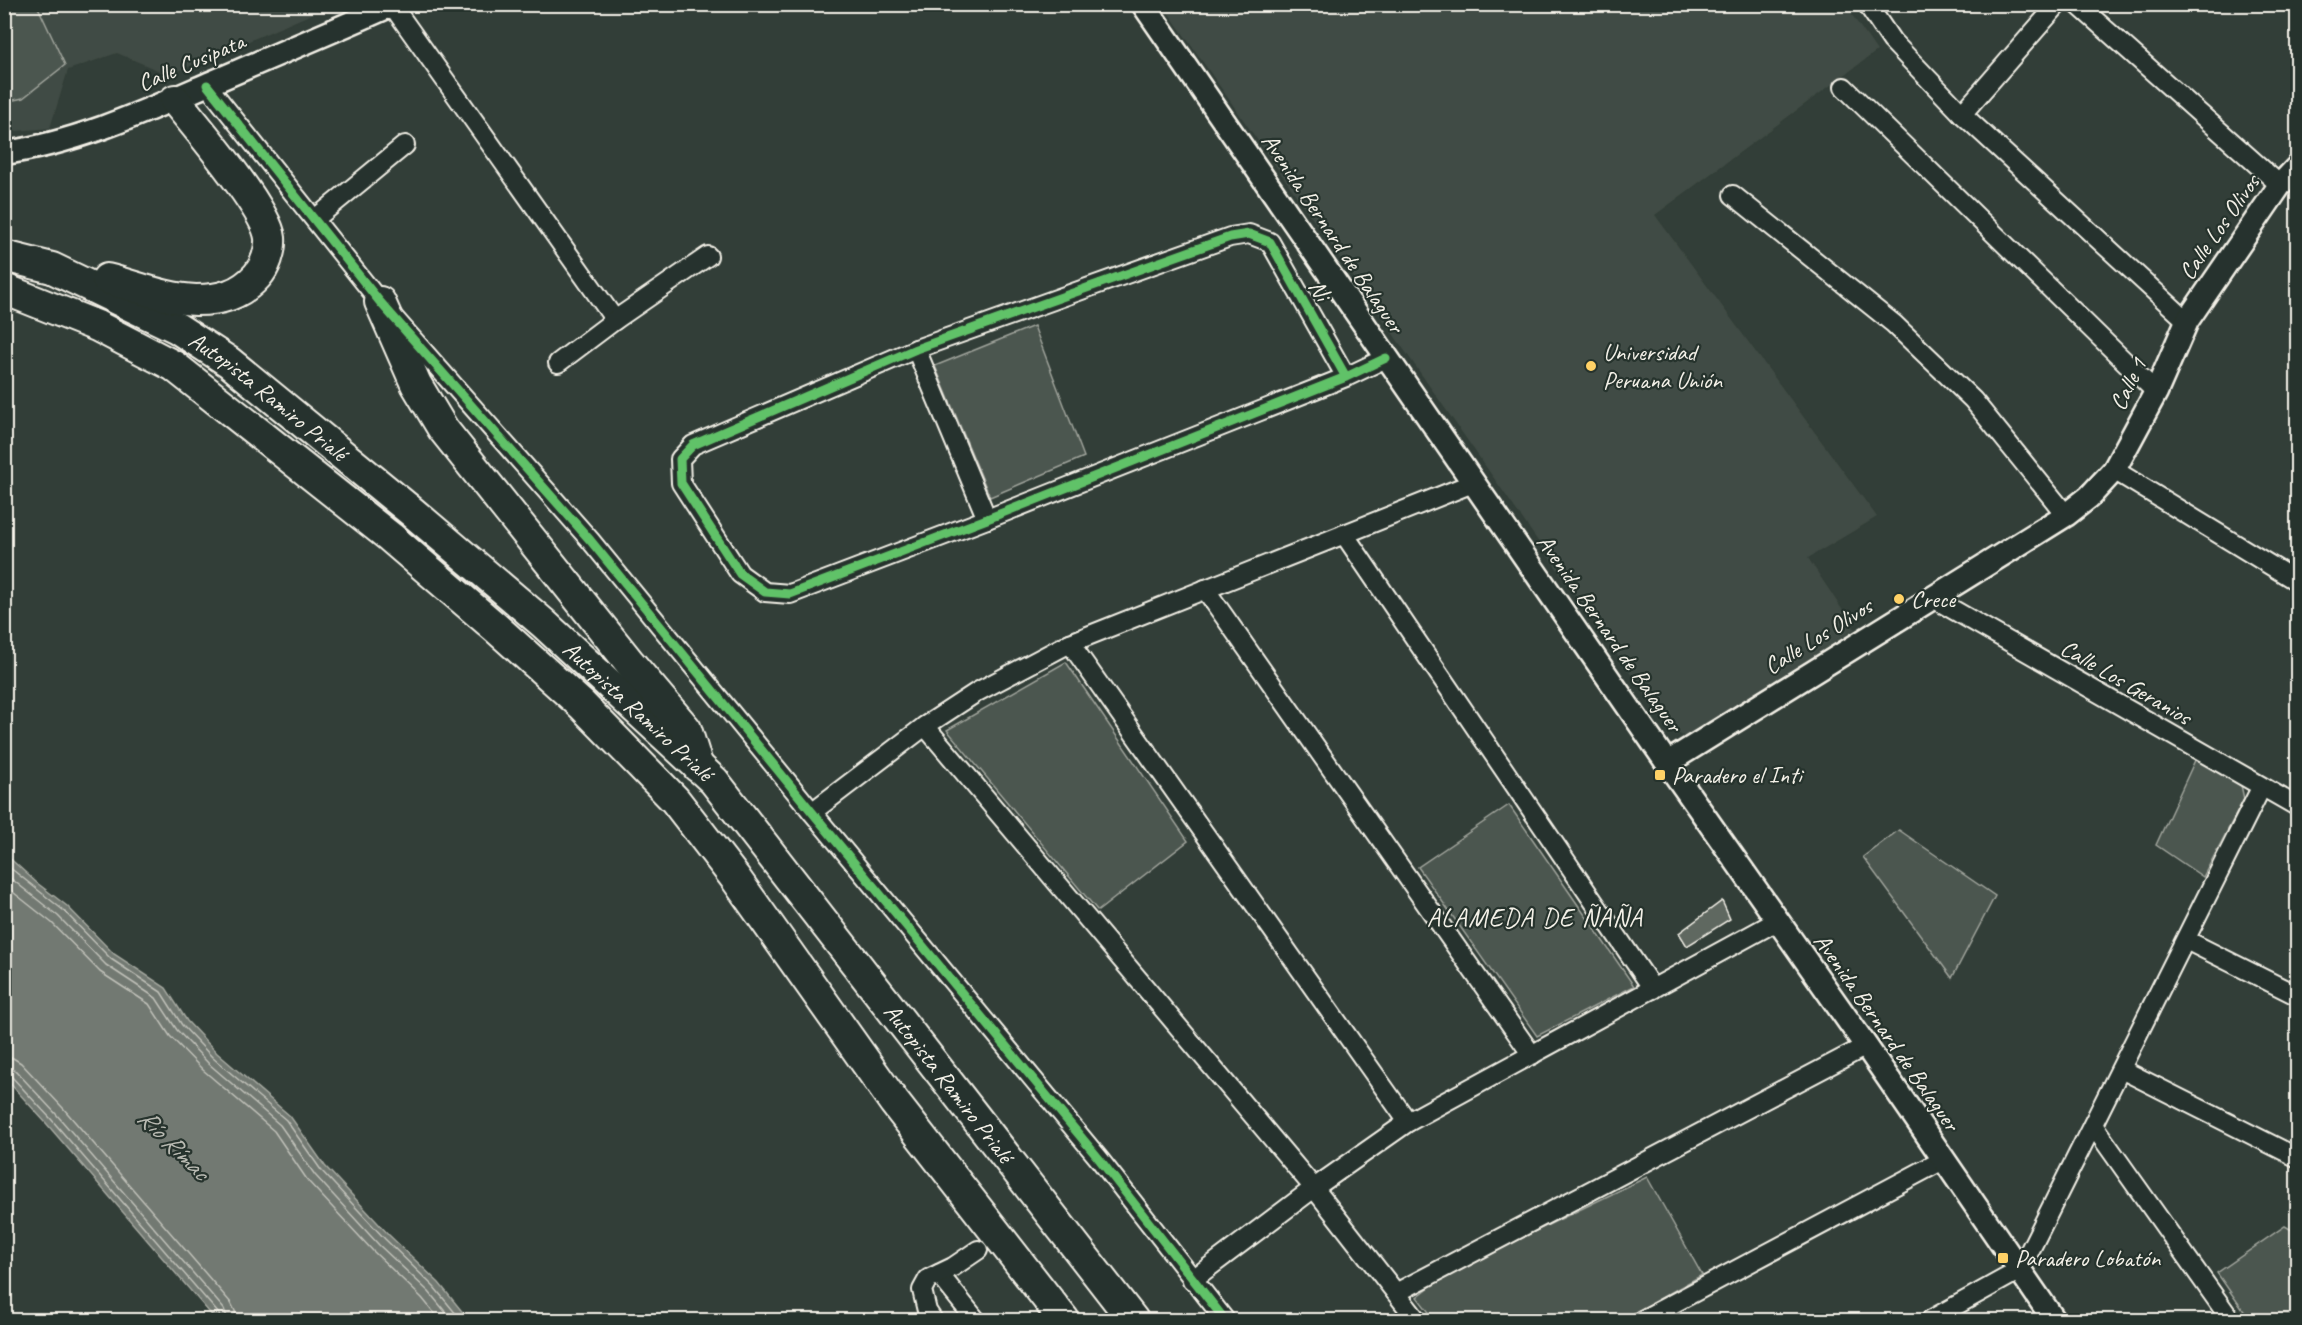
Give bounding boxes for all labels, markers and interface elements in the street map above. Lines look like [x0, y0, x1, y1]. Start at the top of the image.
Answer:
street label: Calle Cusipata [133, 25, 251, 98]
street label: Avenida Bernard de Balaguer [1255, 127, 1412, 341]
street label: Calle Los Olivos [2172, 167, 2267, 285]
street label: Ni [1302, 274, 1339, 308]
street label: Autopista Ramiro Prialé [183, 325, 357, 470]
place label: Universidad Peruana Unión [1603, 337, 1723, 395]
street label: Calle 1 [2103, 352, 2154, 415]
marker: Universidad Peruana Unión [1584, 359, 1598, 373]
street label: Avenida Bernard de Balaguer [1530, 528, 1691, 740]
place label: Crece [1911, 584, 1957, 614]
street label: Calle Los Olivos [1758, 590, 1879, 681]
marker: Crece [1892, 592, 1906, 606]
street label: Calle Los Geranios [2055, 632, 2198, 732]
street label: Autopista Ramiro Prialé [557, 634, 722, 790]
place label: Paradero el Inti [1672, 760, 1805, 790]
marker: Paradero el Inti [1653, 768, 1667, 782]
district label: ALAMEDA DE ÑAÑA [1427, 901, 1644, 934]
street label: Avenida Bernard de Balaguer [1807, 927, 1968, 1139]
street label: Autopista Ramiro Prialé [878, 997, 1023, 1172]
water label: Río Rímac [131, 1102, 219, 1189]
place label: Paradero Lobatón [2015, 1243, 2161, 1273]
marker: Paradero Lobatón [1996, 1251, 2010, 1265]

